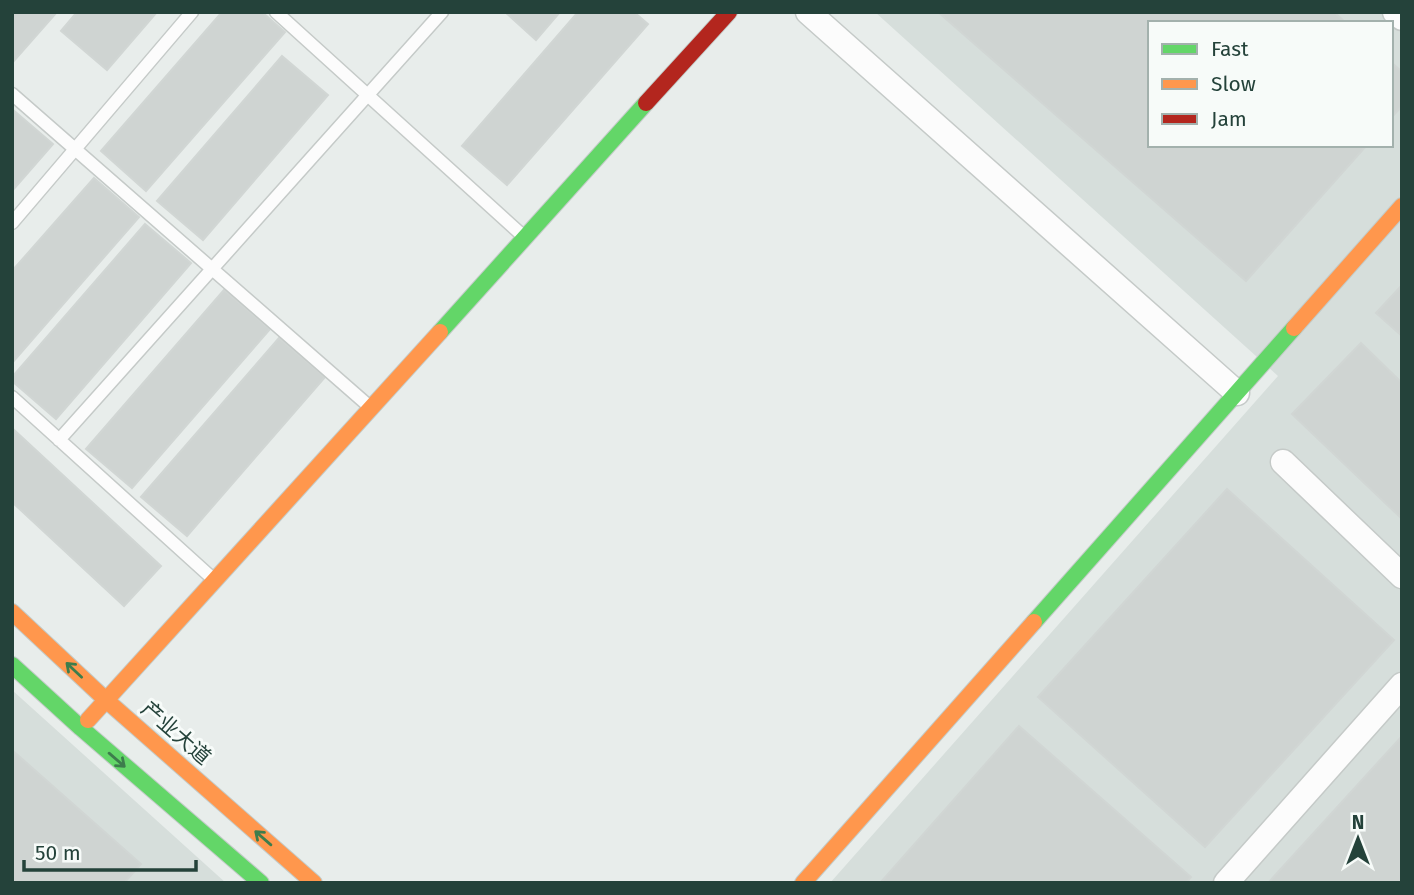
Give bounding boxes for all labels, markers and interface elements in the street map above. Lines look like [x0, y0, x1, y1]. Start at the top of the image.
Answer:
legend [1148, 21, 1393, 147]
text: Fast [1211, 36, 1249, 62]
text: Slow [1211, 71, 1256, 97]
text: Jam [1211, 106, 1247, 132]
one-way arrow [66, 662, 83, 679]
street label: 产业大道 [136, 696, 216, 770]
one-way arrow [108, 752, 126, 768]
north arrow [1323, 804, 1393, 874]
text: N [1352, 811, 1364, 834]
scale bar [24, 828, 196, 872]
one-way arrow [254, 830, 272, 846]
text: 50 m [35, 840, 81, 866]

